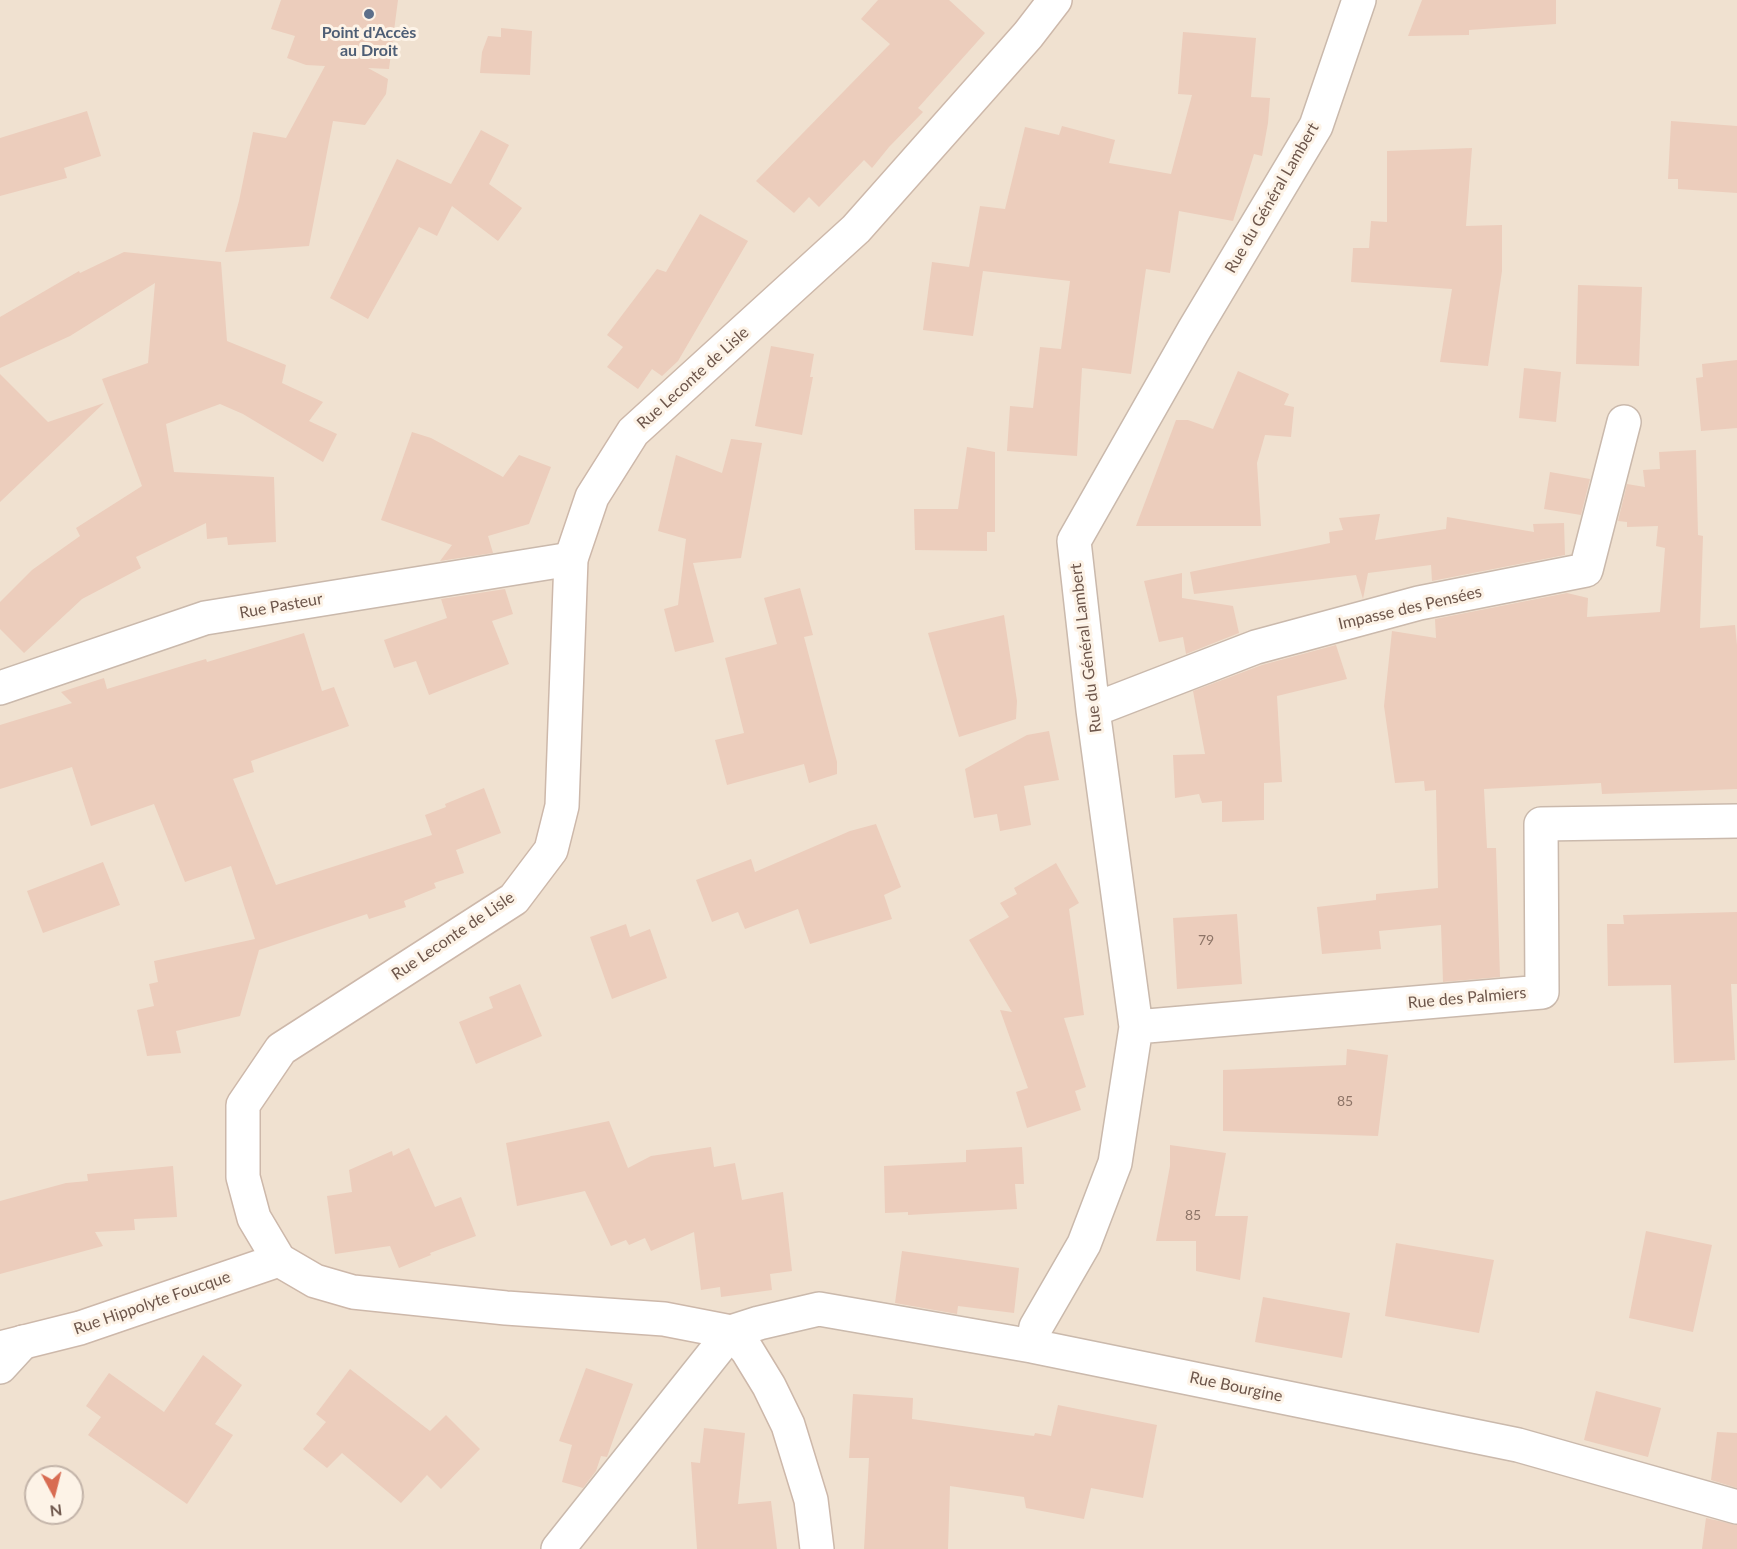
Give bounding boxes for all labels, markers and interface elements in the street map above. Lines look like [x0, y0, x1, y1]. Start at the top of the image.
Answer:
marker: Point d'Accès au Droit [362, 7, 376, 21]
place label: Point d'Accès au Droit [322, 23, 416, 61]
street label: Rue du Général Lambert [1221, 119, 1323, 277]
street label: Rue Leconte de Lisle [633, 323, 753, 433]
street label: Rue du Général Lambert [1066, 562, 1106, 734]
street label: Impasse des Pensées [1336, 582, 1484, 634]
street label: Rue Pasteur [238, 589, 324, 623]
street label: Rue Leconte de Lisle [388, 888, 518, 984]
house number: 79 [1198, 932, 1214, 948]
street label: Rue des Palmiers [1407, 983, 1527, 1013]
house number: 85 [1337, 1093, 1353, 1109]
house number: 85 [1185, 1207, 1201, 1223]
street label: Rue Hippolyte Foucque [71, 1267, 233, 1339]
street label: Rue Bourgine [1188, 1368, 1284, 1406]
north arrow [24, 1465, 84, 1525]
text: N [49, 1501, 63, 1522]

